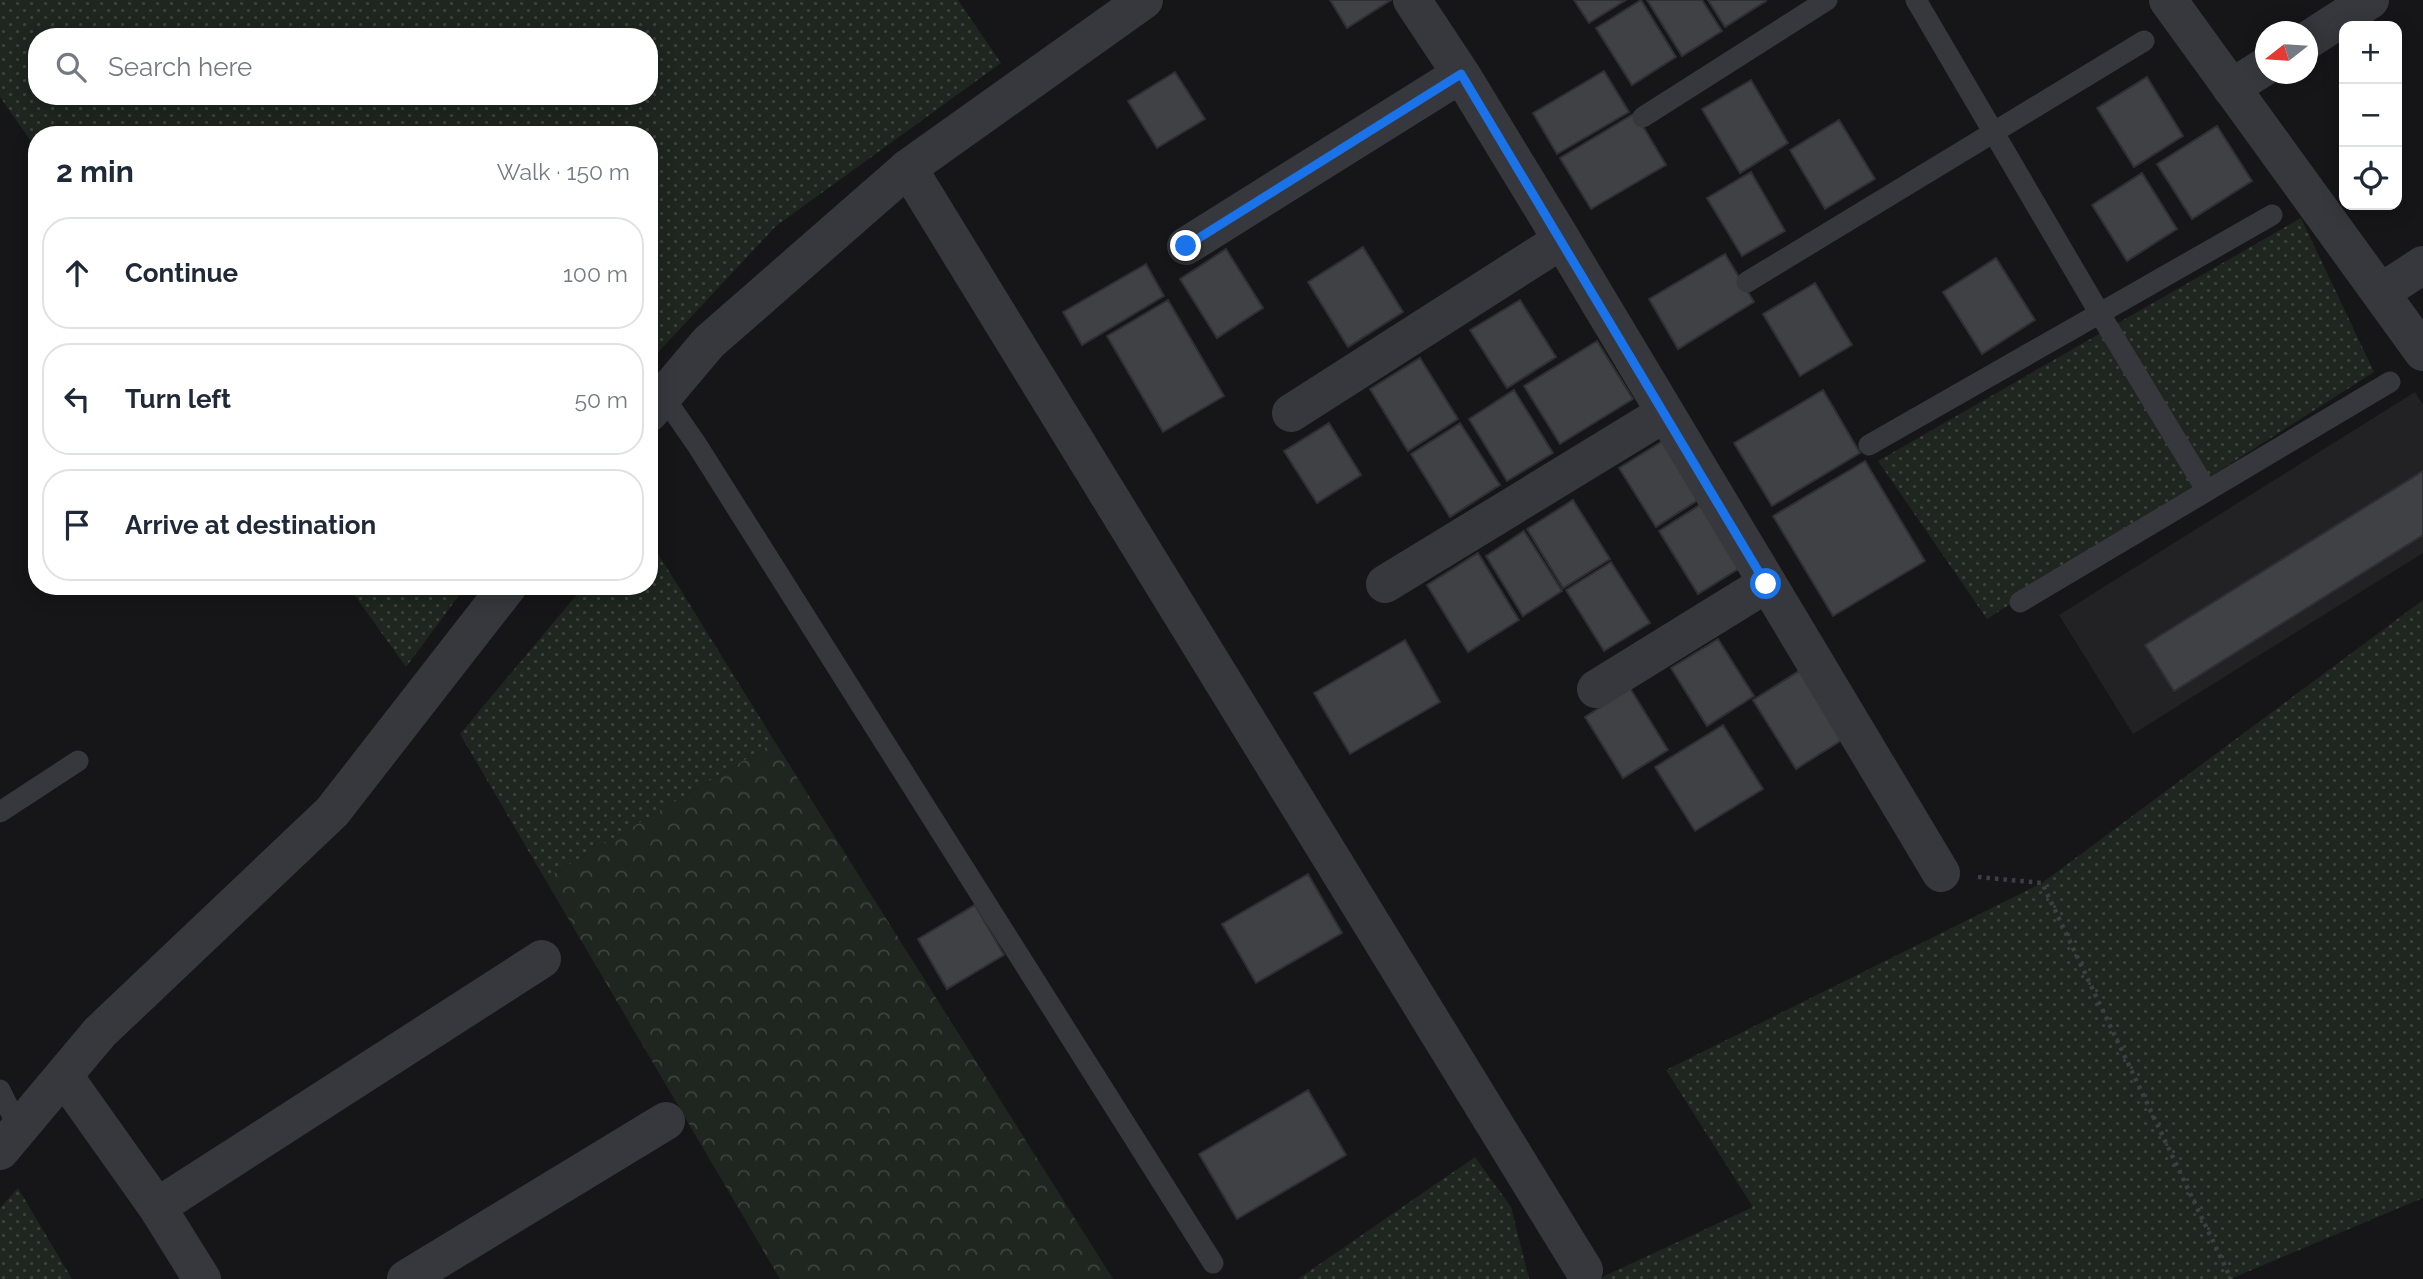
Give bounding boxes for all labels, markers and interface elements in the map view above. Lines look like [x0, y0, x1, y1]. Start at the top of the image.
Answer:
north arrow [2255, 21, 2318, 84]
map controls [2339, 21, 2402, 210]
button: + [2339, 21, 2402, 84]
search box [28, 28, 658, 105]
icon: search [52, 48, 90, 86]
text: Search here [108, 52, 252, 82]
button: − [2339, 84, 2402, 147]
button: locate [2339, 147, 2402, 210]
text: 2 min [56, 154, 134, 189]
text: Walk · 150 m [497, 158, 630, 185]
route end [1170, 230, 1201, 261]
icon: ahead [58, 254, 96, 292]
text: Continue [125, 258, 238, 288]
text: 100 m [563, 260, 628, 287]
icon: left [58, 380, 96, 418]
text: Turn left [125, 384, 231, 414]
text: 50 m [574, 386, 628, 413]
icon: arrive [58, 506, 96, 544]
text: Arrive at destination [125, 510, 376, 540]
route start [1750, 568, 1781, 599]

